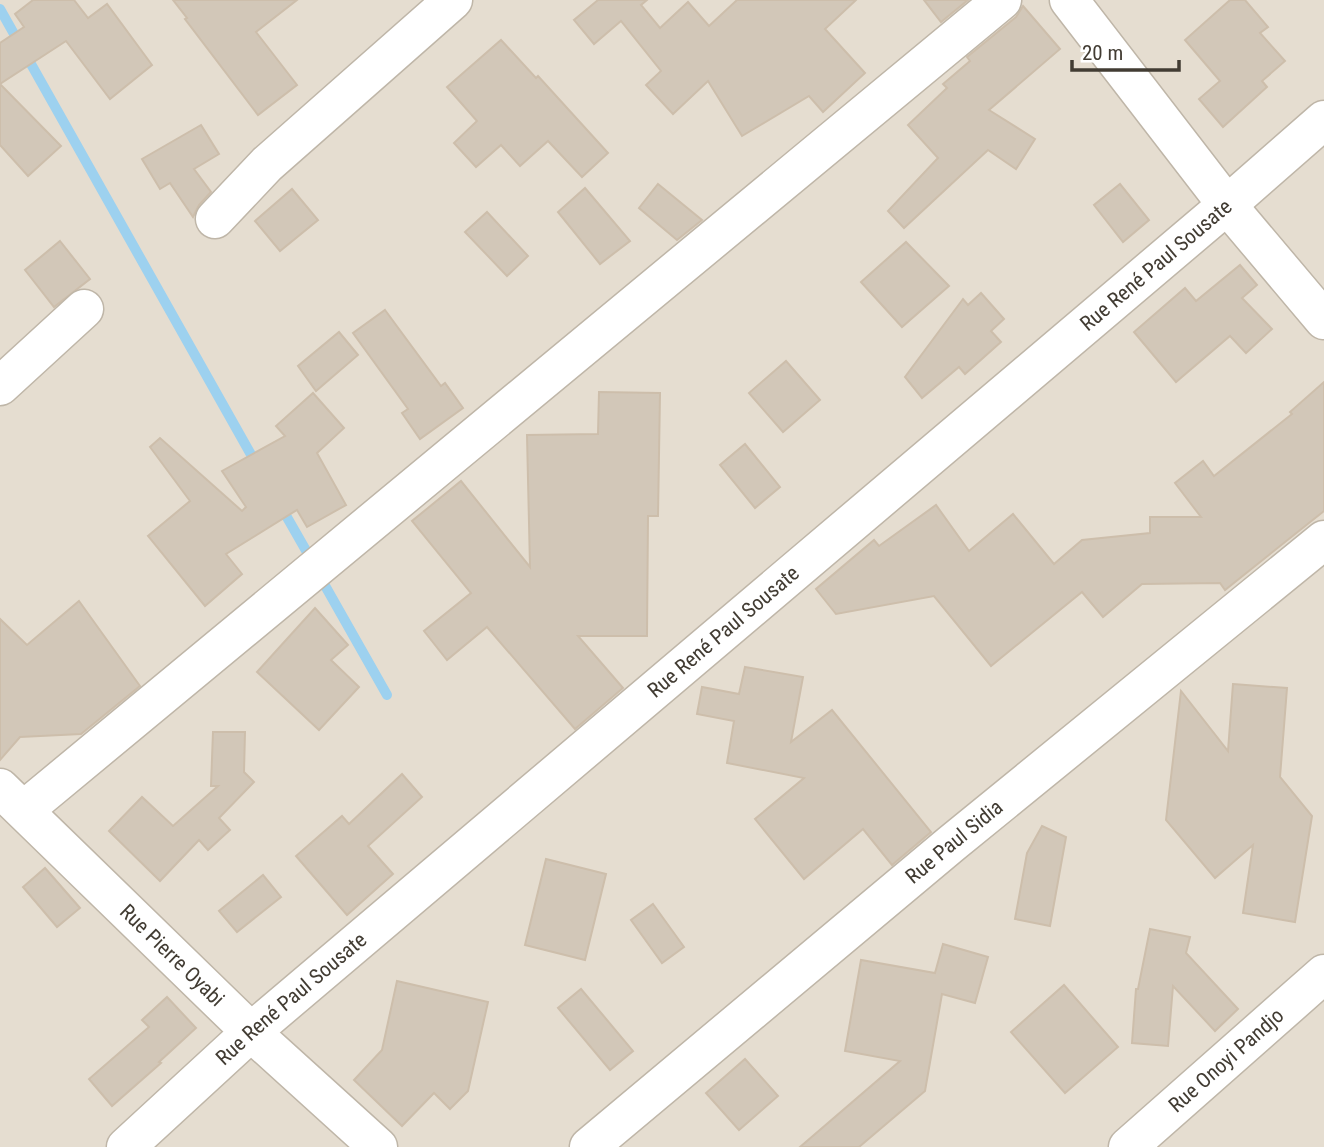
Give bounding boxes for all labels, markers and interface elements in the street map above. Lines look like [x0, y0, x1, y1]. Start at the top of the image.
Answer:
scale bar [1072, 28, 1179, 72]
text: 20 m [1082, 41, 1123, 65]
street label: Rue René Paul Sousate [1076, 194, 1237, 336]
street label: Rue René Paul Sousate [643, 561, 804, 702]
street label: Rue Paul Sidia [901, 795, 1008, 889]
street label: Rue Pierre Oyabi [115, 899, 229, 1011]
street label: Rue René Paul Sousate [211, 927, 371, 1070]
street label: Rue Onoyi Pandjo [1164, 1003, 1289, 1117]

